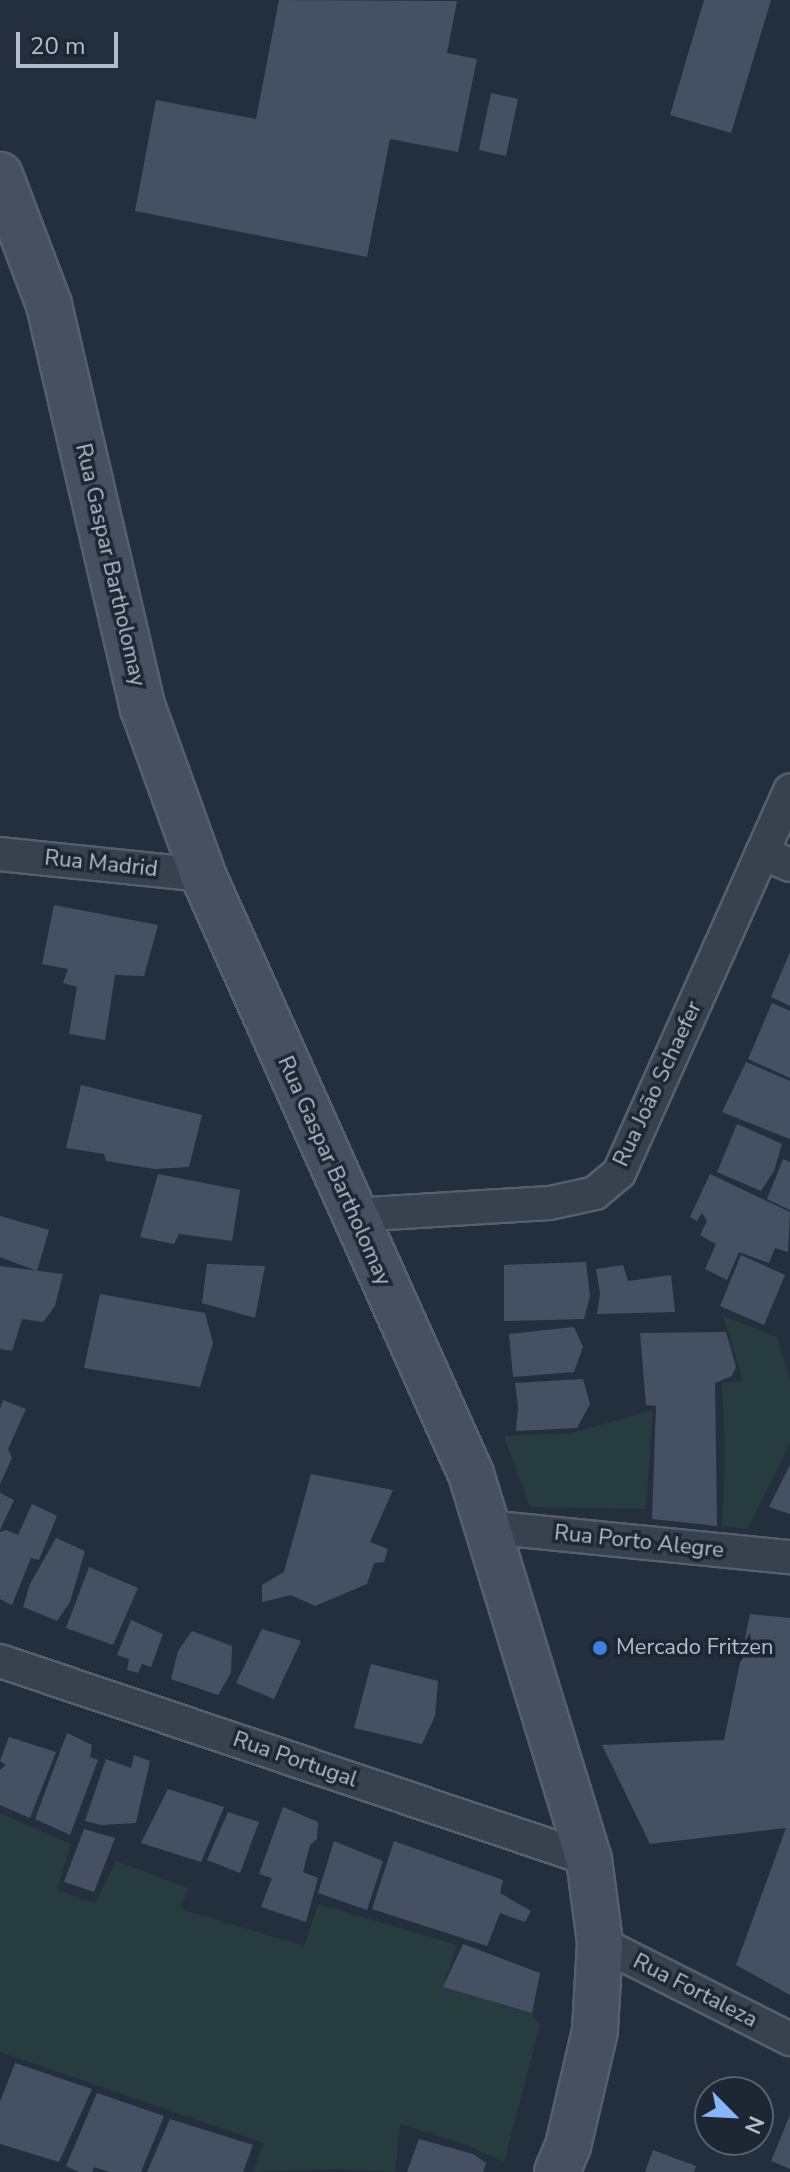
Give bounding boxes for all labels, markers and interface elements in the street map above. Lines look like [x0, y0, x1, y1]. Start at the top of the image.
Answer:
scale bar [20, 16, 122, 66]
text: 20 m [30, 30, 86, 62]
street label: Rua Gaspar Bartholomay [69, 441, 151, 689]
street label: Rua Madrid [43, 845, 159, 883]
street label: Rua João Schaefer [608, 997, 708, 1171]
street label: Rua Gaspar Bartholomay [271, 1052, 397, 1290]
street label: Rua Porto Alegre [553, 1520, 725, 1564]
place label: Mercado Fritzen [616, 1635, 773, 1661]
marker: Mercado Fritzen [591, 1639, 609, 1657]
street label: Rua Portugal [229, 1726, 361, 1794]
street label: Rua Fortaleza [628, 1948, 762, 2034]
north arrow [694, 2076, 774, 2156]
text: N [737, 2111, 771, 2139]

